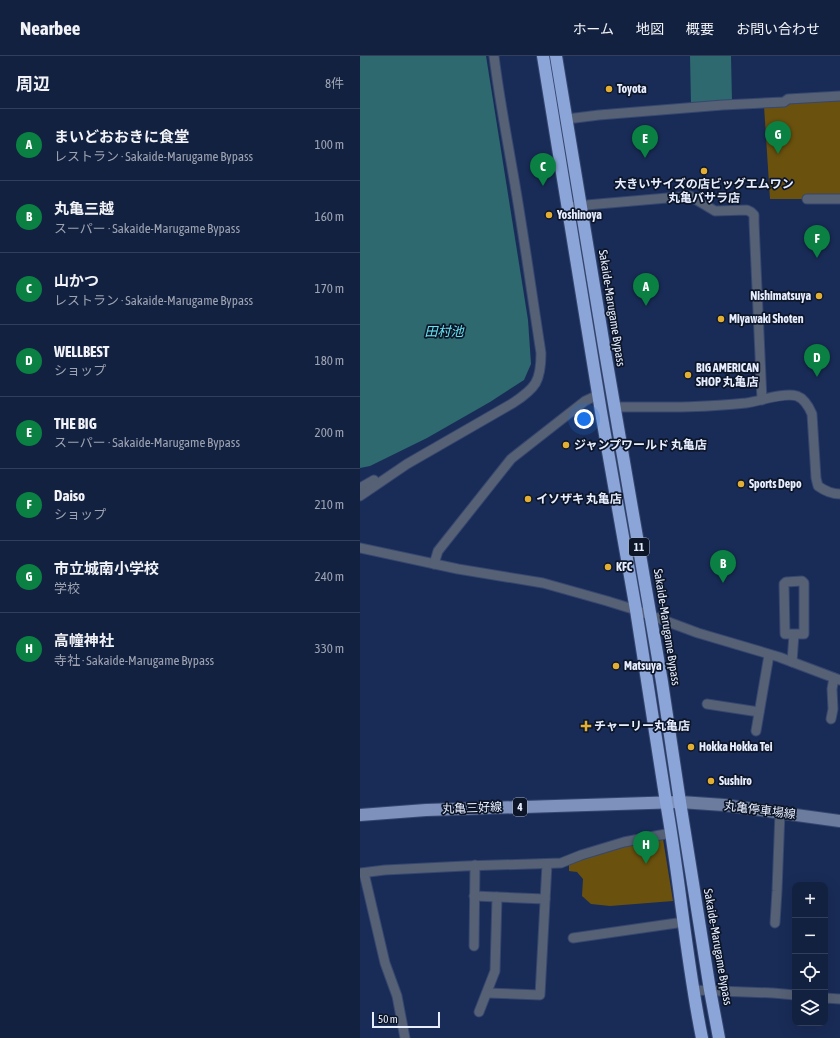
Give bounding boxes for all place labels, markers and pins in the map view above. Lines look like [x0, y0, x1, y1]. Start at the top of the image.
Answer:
place label: Toyota [617, 82, 647, 96]
marker: Toyota [604, 84, 614, 94]
pin: G [765, 121, 791, 154]
pin: E [632, 125, 658, 158]
pin: C [530, 153, 556, 186]
marker: 大きいサイズの店ビッグエムワン 丸亀バサラ店 [699, 166, 709, 176]
place label: 大きいサイズの店ビッグエムワン 丸亀バサラ店 [614, 177, 794, 205]
place label: Yoshinoya [556, 208, 602, 222]
marker: Yoshinoya [544, 210, 554, 220]
pin: F [804, 225, 830, 258]
pin: A [633, 273, 659, 306]
place label: Nishimatsuya [750, 289, 811, 303]
marker: Nishimatsuya [814, 291, 824, 301]
place label: Miyawaki Shoten [729, 312, 804, 326]
marker: Miyawaki Shoten [716, 314, 726, 324]
pin: D [804, 344, 830, 377]
place label: BIG AMERICAN SHOP 丸亀店 [696, 361, 759, 389]
marker: BIG AMERICAN SHOP 丸亀店 [683, 370, 693, 380]
place label: ジャンプワールド 丸亀店 [574, 438, 707, 452]
marker: ジャンプワールド 丸亀店 [561, 440, 571, 450]
place label: Sports Depo [749, 477, 802, 491]
marker: Sports Depo [736, 479, 746, 489]
place label: イソザキ 丸亀店 [536, 492, 622, 506]
marker: イソザキ 丸亀店 [523, 494, 533, 504]
pin: B [710, 550, 736, 583]
place label: KFC [616, 560, 633, 574]
marker: KFC [603, 562, 613, 572]
place label: Matsuya [624, 659, 662, 673]
marker: Matsuya [611, 661, 621, 671]
place label: チャーリー丸亀店 [594, 719, 690, 733]
marker: チャーリー丸亀店 [581, 721, 591, 731]
place label: Hokka Hokka Tei [699, 740, 773, 754]
marker: Hokka Hokka Tei [686, 742, 696, 752]
place label: Sushiro [719, 774, 752, 788]
marker: Sushiro [706, 776, 716, 786]
pin: H [633, 831, 659, 864]

